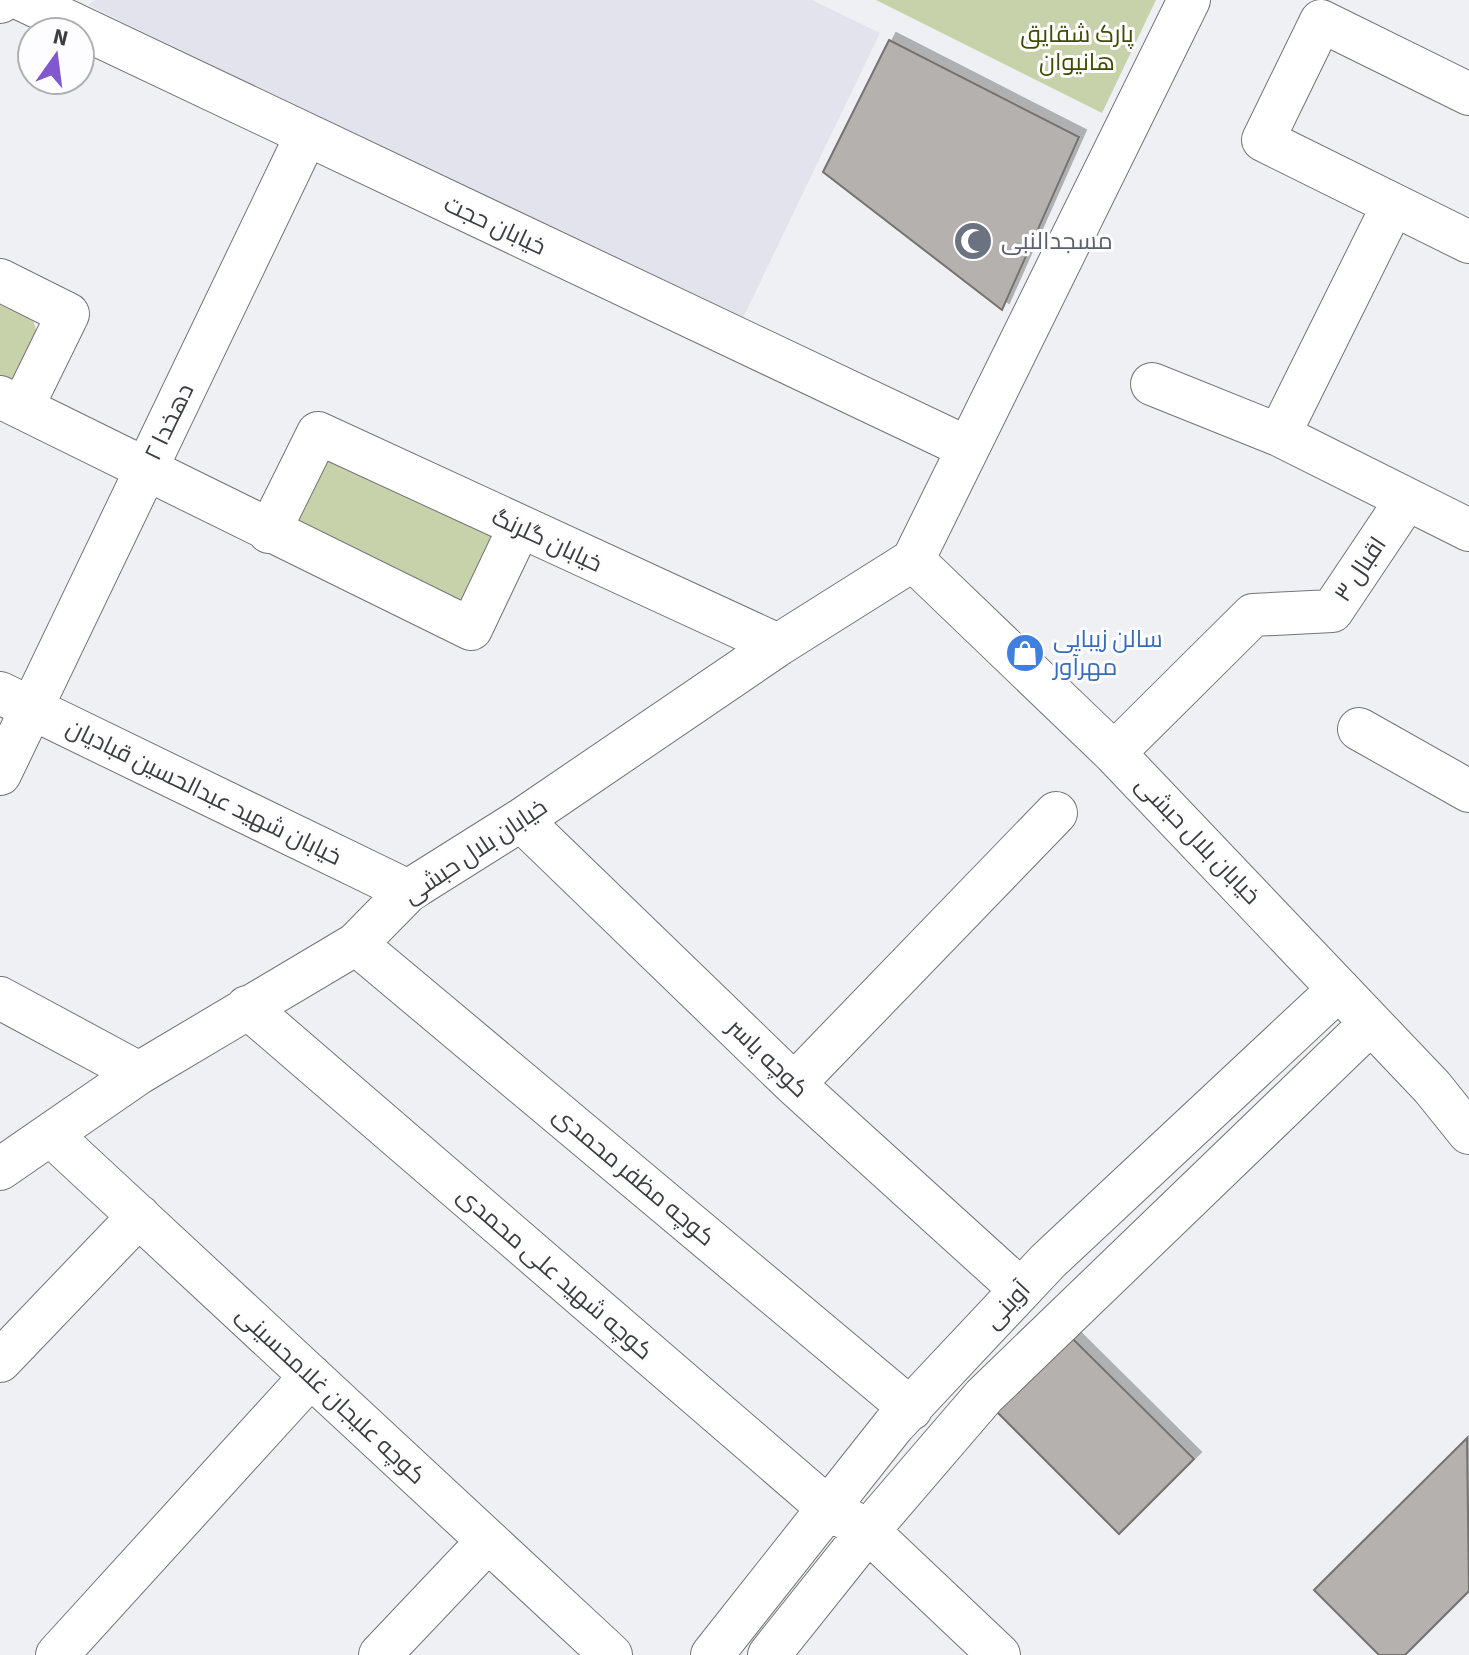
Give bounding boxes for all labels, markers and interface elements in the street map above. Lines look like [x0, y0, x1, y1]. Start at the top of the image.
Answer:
north arrow [16, 16, 96, 96]
park label: پارک شقایق هانیوان [1020, 17, 1134, 80]
text: N [50, 20, 72, 55]
street label: خیابان حجت [438, 187, 552, 264]
mosque icon: مسجدالنبی [952, 220, 994, 262]
place label: مسجدالنبی [1001, 224, 1113, 259]
street label: دهخدا ۲ [136, 378, 203, 467]
street label: خیابان گلرنگ [486, 500, 608, 581]
street label: اقبال ۳ [1326, 530, 1395, 609]
place label: سالن زیبایی مهرآور [1051, 622, 1163, 685]
shop icon: سالن زیبایی مهرآور [1004, 632, 1046, 674]
street label: خیابان شهید عبدالحسین قبادیان [60, 710, 348, 875]
street label: خیابان بلال حبشی [1127, 768, 1268, 913]
street label: خیابان بلال حبشی [396, 790, 554, 913]
street label: کوچه یاسر [718, 1009, 816, 1106]
street label: کوچه مظفر محمدی [545, 1098, 722, 1255]
street label: کوچه شهید علی محمدی [449, 1178, 660, 1368]
street label: آوینی [976, 1273, 1039, 1337]
street label: کوچه علیجان غلامحسینی [228, 1298, 433, 1493]

